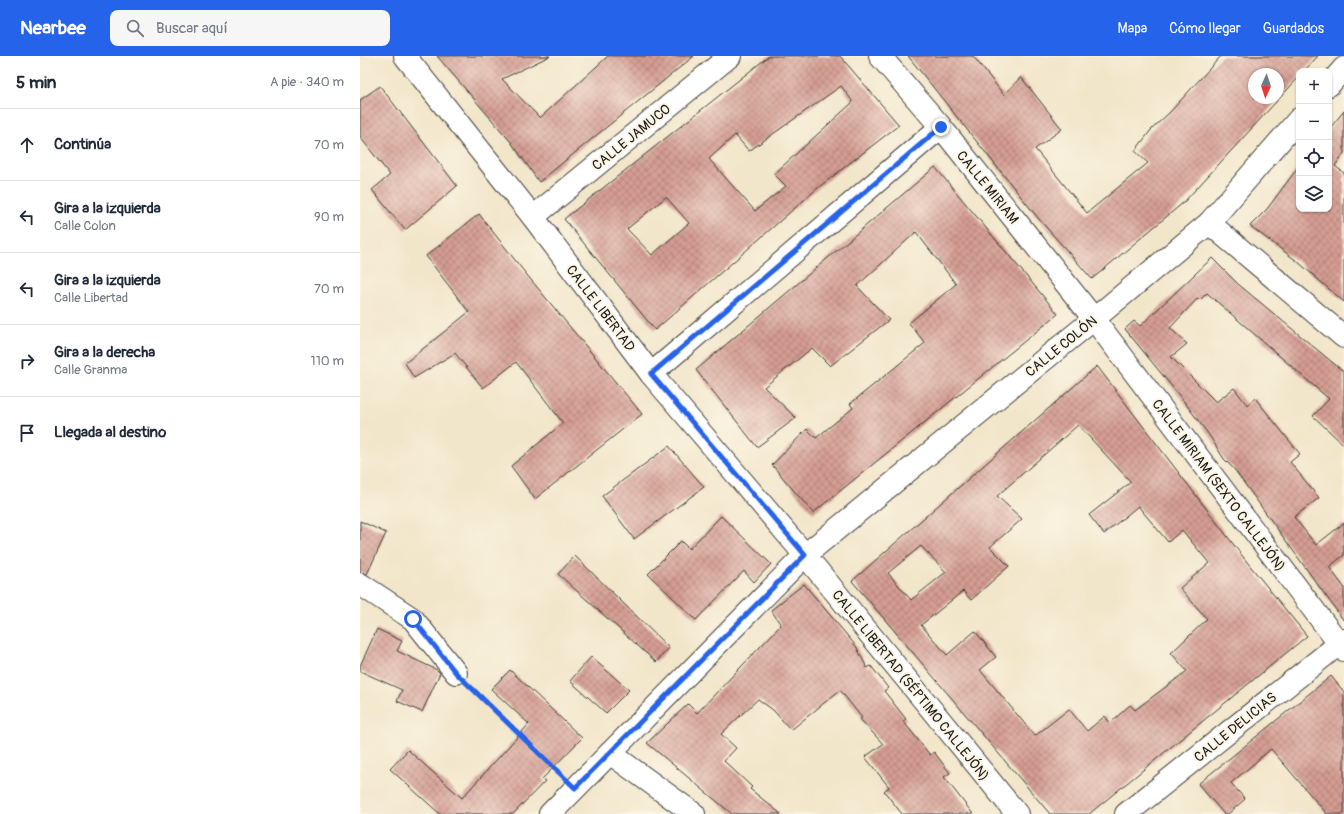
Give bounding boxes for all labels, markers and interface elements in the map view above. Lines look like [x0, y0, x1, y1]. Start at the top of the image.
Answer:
search box [110, 10, 390, 46]
text: Nearbee [20, 16, 86, 40]
icon: search [124, 17, 146, 39]
text: Buscar aquí [156, 19, 228, 38]
text: Mapa [1118, 20, 1147, 37]
text: Cómo llegar [1169, 20, 1241, 37]
text: Guardados [1263, 20, 1324, 37]
north arrow [1248, 68, 1284, 104]
map controls [1296, 68, 1332, 212]
button: + [1296, 68, 1332, 104]
text: 5 min [16, 72, 56, 93]
text: A pie · 340 m [270, 74, 344, 90]
street label: CALLE JAMUCO [589, 101, 674, 174]
button: − [1296, 104, 1332, 140]
route end [932, 118, 950, 136]
icon: ahead [16, 134, 38, 156]
text: Continúa [54, 135, 111, 154]
text: 70 m [314, 137, 344, 153]
button: locate [1296, 140, 1332, 176]
street label: CALLE MIRIAM [953, 147, 1022, 227]
button: layers [1296, 176, 1332, 212]
text: Gira a la izquierda [54, 199, 161, 218]
icon: left [16, 206, 38, 228]
text: 90 m [314, 209, 344, 225]
text: Calle Colon [54, 218, 116, 234]
street label: CALLE LIBERTAD [562, 262, 639, 355]
text: Gira a la izquierda [54, 271, 161, 290]
icon: left [16, 278, 38, 300]
text: 70 m [314, 281, 344, 297]
text: Calle Libertad [54, 290, 128, 306]
street label: CALLE COLÓN [1021, 311, 1101, 381]
text: Gira a la derecha [54, 343, 155, 362]
icon: right [16, 350, 38, 372]
text: 110 m [311, 353, 344, 369]
text: Calle Granma [54, 362, 127, 378]
street label: CALLE MIRIAM (SEXTO CALLEJÓN) [1148, 395, 1290, 575]
icon: arrive [16, 422, 38, 444]
text: Llegada al destino [54, 423, 166, 442]
street label: CALLE LIBERTAD (SÉPTIMO CALLEJÓN) [828, 586, 994, 784]
route start [404, 610, 422, 628]
street label: CALLE DELICIAS [1190, 689, 1280, 766]

